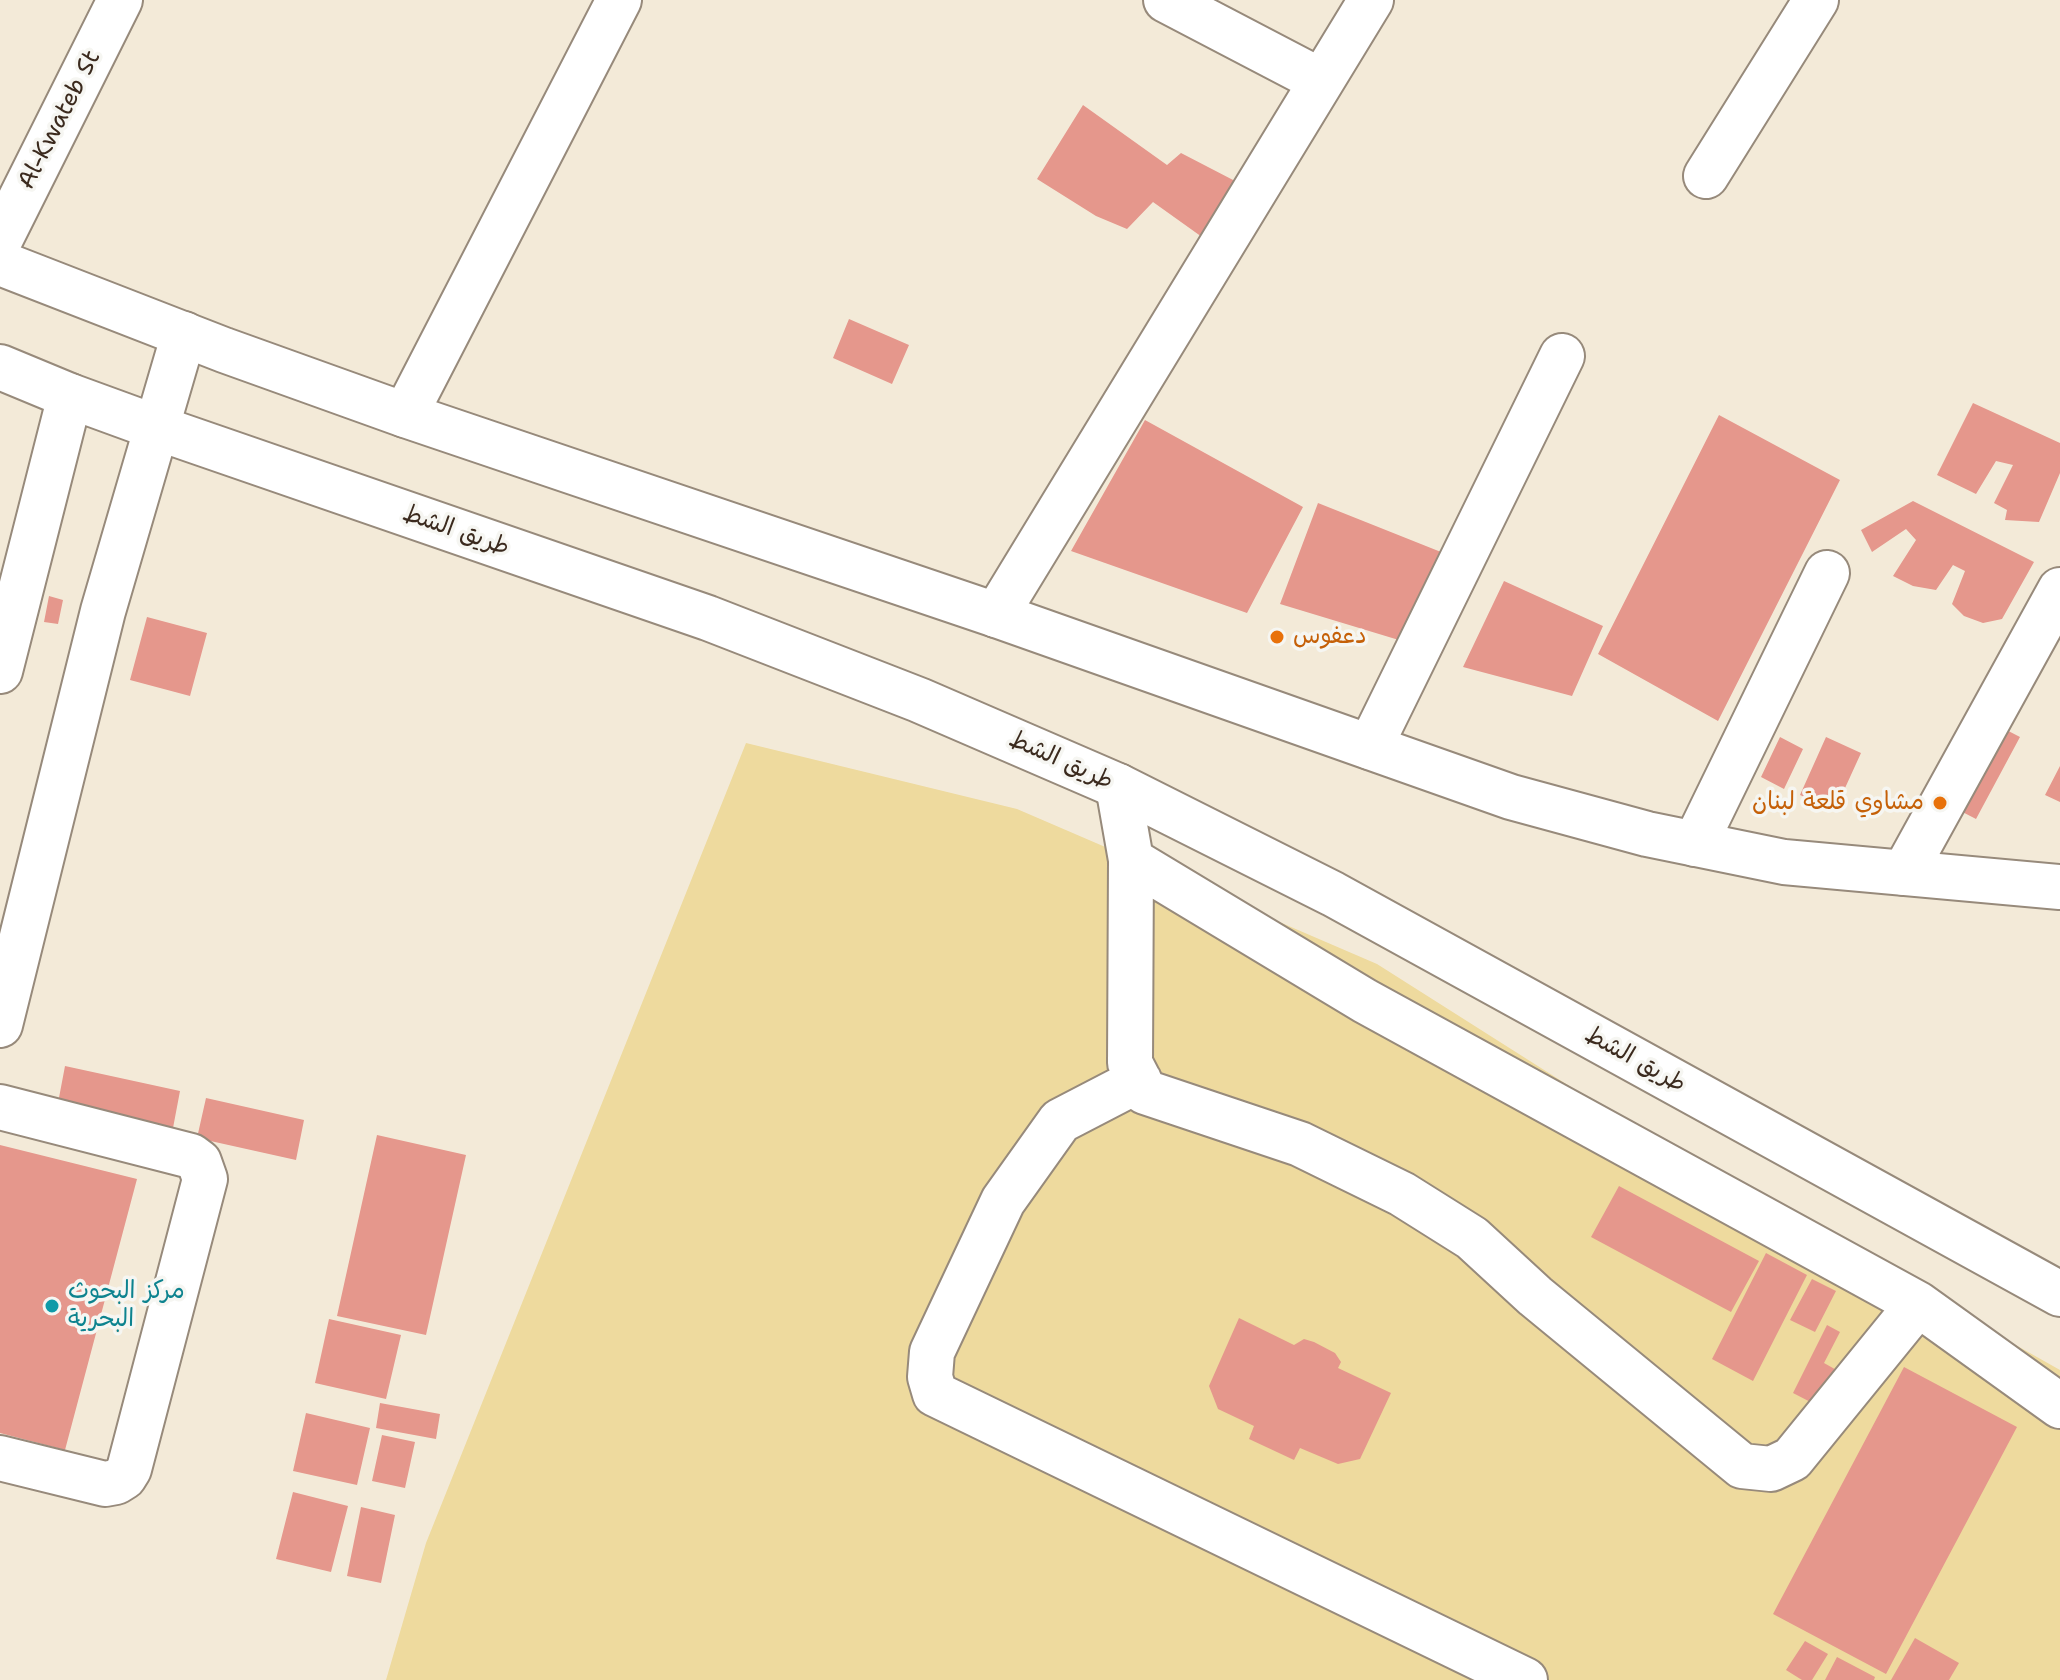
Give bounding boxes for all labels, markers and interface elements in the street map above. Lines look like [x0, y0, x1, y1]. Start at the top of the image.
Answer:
street label: Al-Kwateb St [13, 46, 107, 194]
street label: طريق الشط [399, 499, 513, 563]
place label: دعفوس [1293, 623, 1367, 651]
marker: دعفوس [1268, 628, 1286, 646]
street label: طريق الشط [1005, 725, 1117, 797]
place label: مشاوي قلعة لبنان [1752, 789, 1924, 817]
marker: مشاوي قلعة لبنان [1931, 794, 1949, 812]
street label: طريق الشط [1580, 1021, 1690, 1099]
place label: مركز البحوث البحرية [68, 1278, 185, 1334]
marker: مركز البحوث البحرية [43, 1297, 61, 1315]

